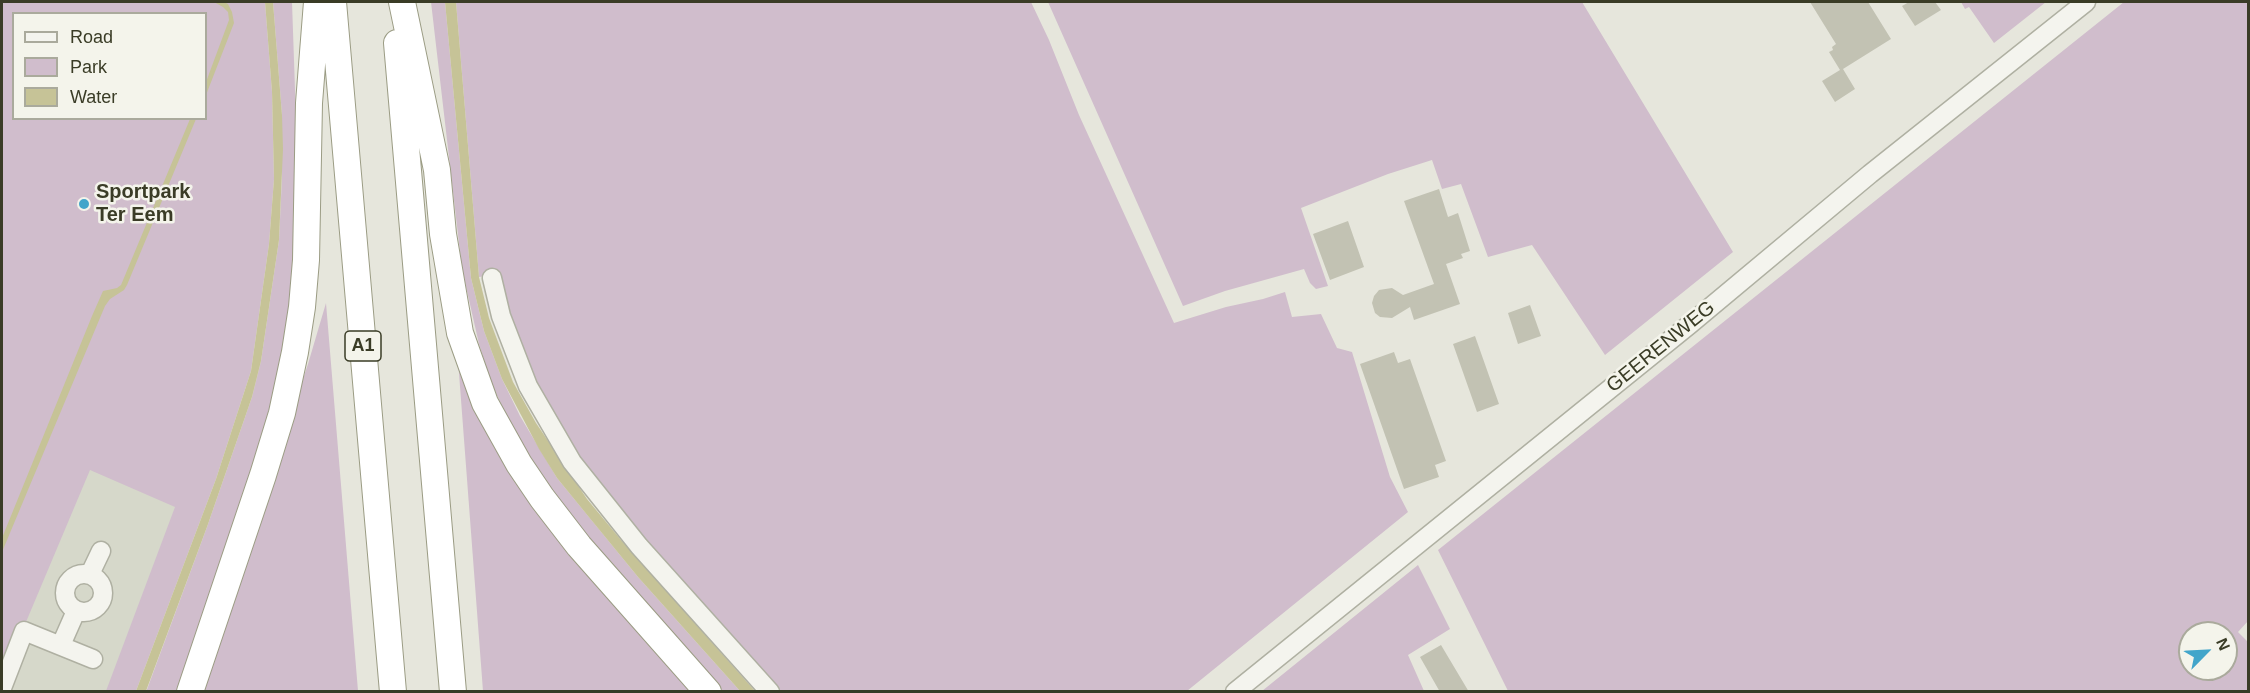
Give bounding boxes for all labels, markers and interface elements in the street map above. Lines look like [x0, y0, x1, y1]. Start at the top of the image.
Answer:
legend [12, 12, 207, 120]
text: Road [70, 27, 113, 47]
text: Park [70, 57, 107, 77]
text: Water [70, 87, 117, 107]
place label: Sportpark Ter Eem [96, 180, 190, 227]
marker: Sportpark Ter Eem [77, 197, 91, 211]
street label: GEERENWEG [1602, 296, 1720, 398]
road number: A1 [345, 331, 381, 361]
north arrow [2178, 621, 2238, 681]
text: N [2213, 636, 2233, 653]

